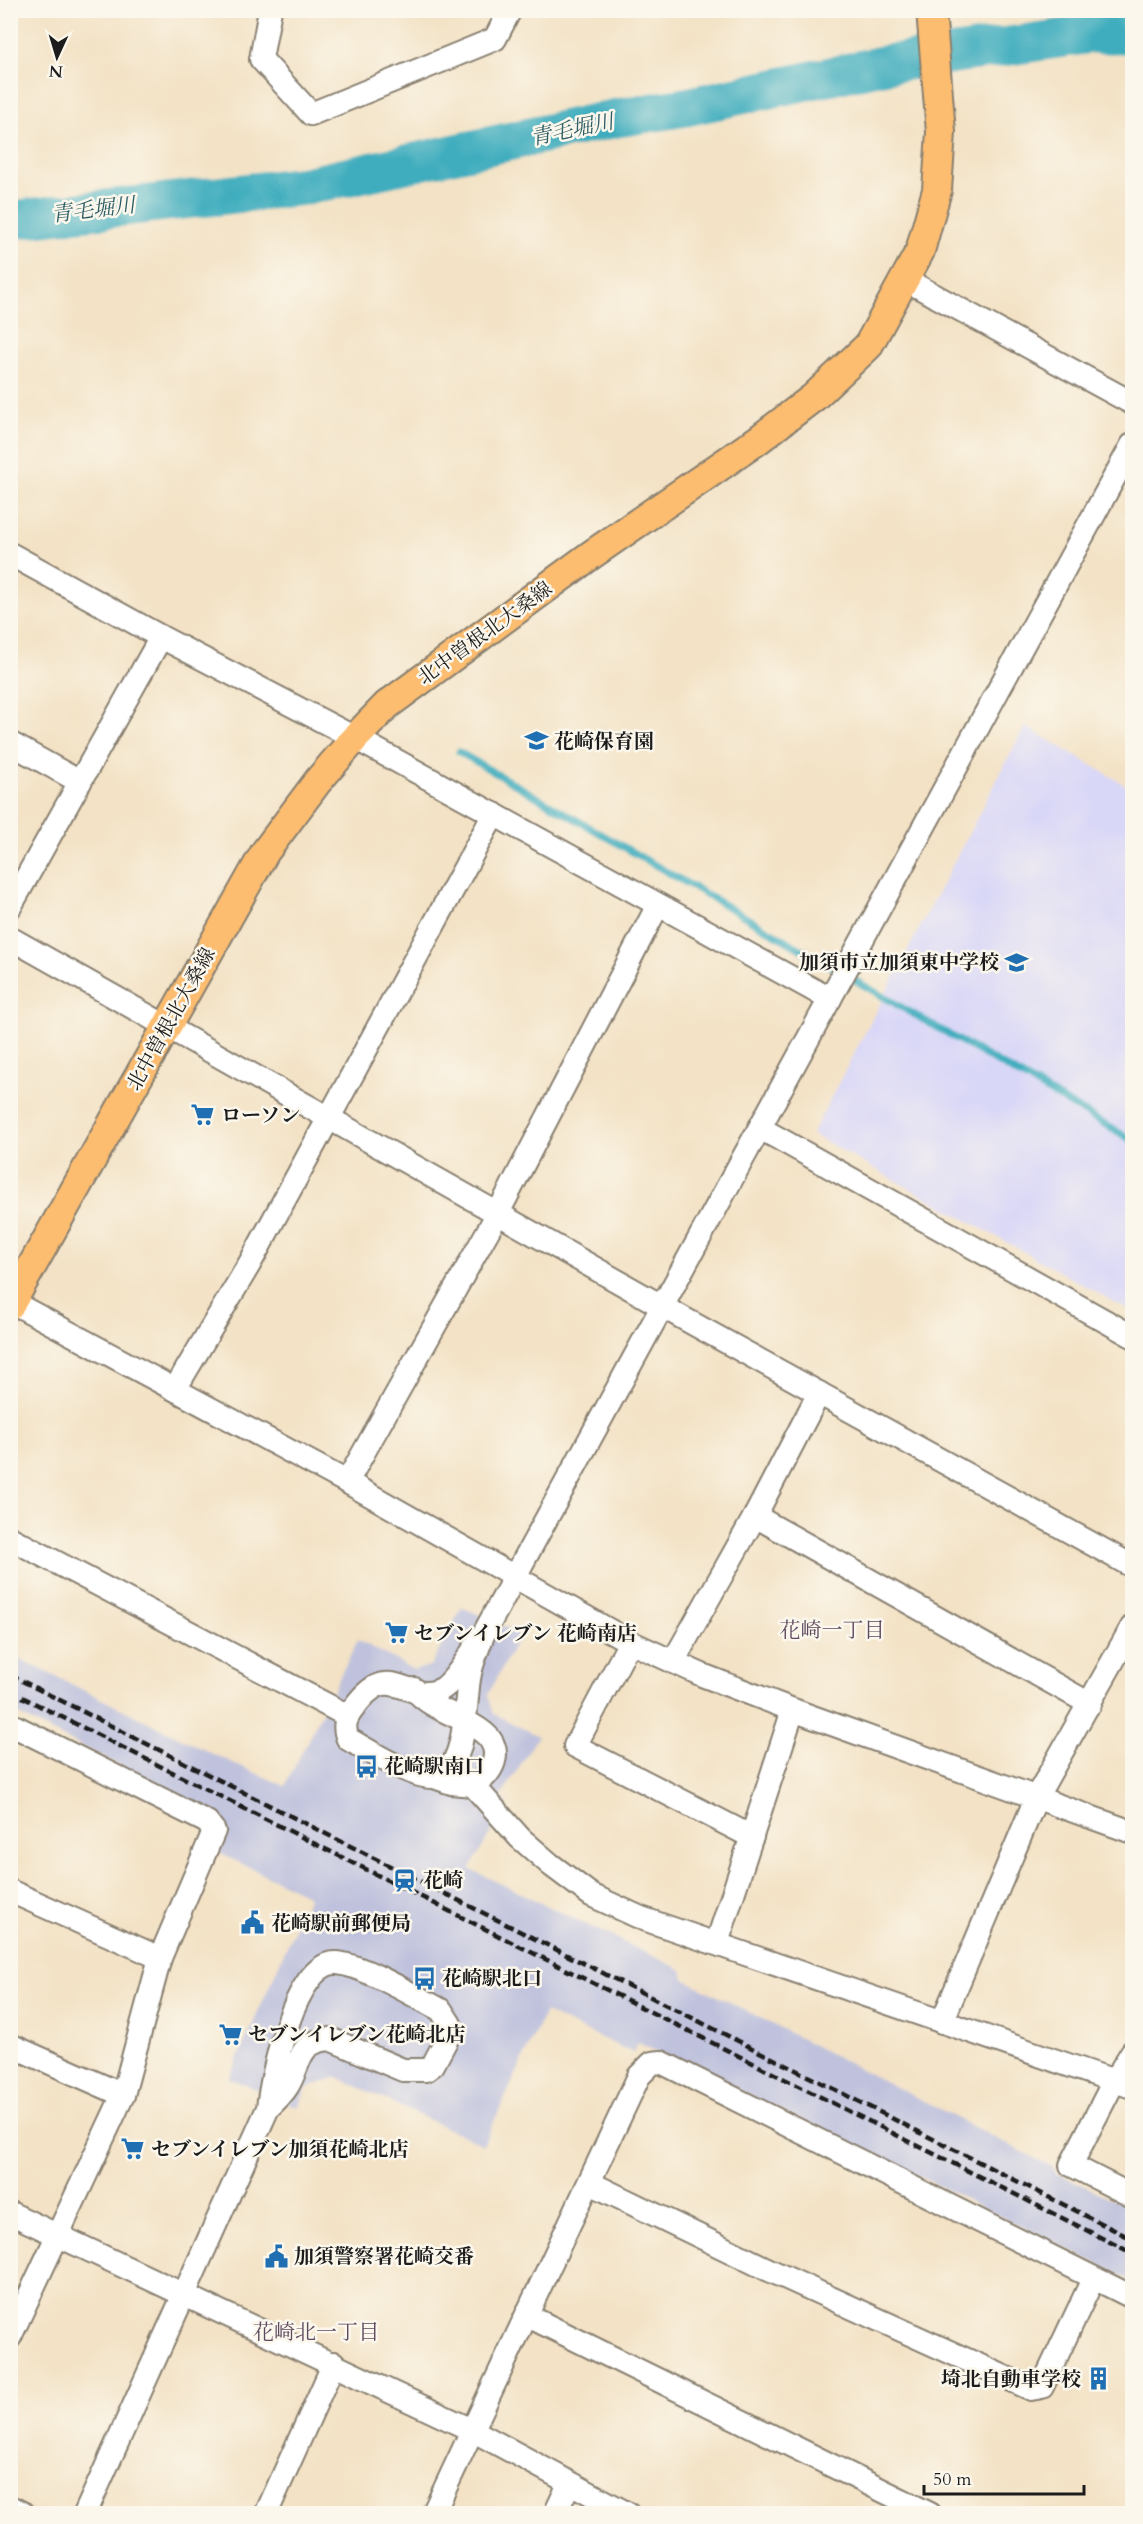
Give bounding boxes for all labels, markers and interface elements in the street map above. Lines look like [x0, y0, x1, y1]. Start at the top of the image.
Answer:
north arrow [27, 27, 87, 87]
text: N [48, 60, 64, 82]
water label: 青毛堀川 [528, 107, 618, 153]
water label: 青毛堀川 [50, 190, 138, 230]
street label: 北中曽根北大桑線 [412, 575, 558, 691]
school or university icon: 花崎保育園 [523, 728, 549, 754]
place label: 花崎保育園 [554, 728, 654, 755]
street label: 北中曽根北大桑線 [120, 942, 222, 1096]
place label: 加須市立加須東中学校 [799, 949, 999, 976]
school or university icon: 加須市立加須東中学校 [1004, 949, 1030, 975]
supermarket icon: ローソン [190, 1102, 216, 1128]
place label: ローソン [221, 1102, 300, 1129]
district label: 花崎一丁目 [780, 1616, 885, 1645]
supermarket icon: セブンイレブン 花崎南店 [383, 1620, 409, 1646]
place label: セブンイレブン 花崎南店 [414, 1620, 637, 1647]
bus stop icon: 花崎駅南口 [353, 1753, 379, 1779]
place label: 花崎駅南口 [384, 1753, 484, 1780]
station icon: 花崎 [392, 1867, 418, 1893]
place label: 花崎 [423, 1867, 463, 1894]
public building icon: 花崎駅前郵便局 [240, 1910, 266, 1936]
place label: 花崎駅前郵便局 [271, 1910, 411, 1937]
bus stop icon: 花崎駅北口 [411, 1965, 437, 1991]
place label: 花崎駅北口 [442, 1965, 542, 1992]
supermarket icon: セブンイレブン花崎北店 [217, 2021, 243, 2047]
place label: セブンイレブン花崎北店 [248, 2021, 465, 2048]
supermarket icon: セブンイレブン加須花崎北店 [120, 2136, 146, 2162]
place label: セブンイレブン加須花崎北店 [151, 2136, 408, 2163]
public building icon: 加須警察署花崎交番 [263, 2243, 289, 2269]
place label: 加須警察署花崎交番 [294, 2243, 474, 2270]
district label: 花崎北一丁目 [253, 2318, 379, 2347]
place label: 埼北自動車学校 [941, 2366, 1081, 2393]
building icon: 埼北自動車学校 [1086, 2366, 1112, 2392]
scale bar [924, 2458, 1084, 2496]
text: 50 m [933, 2467, 972, 2492]

